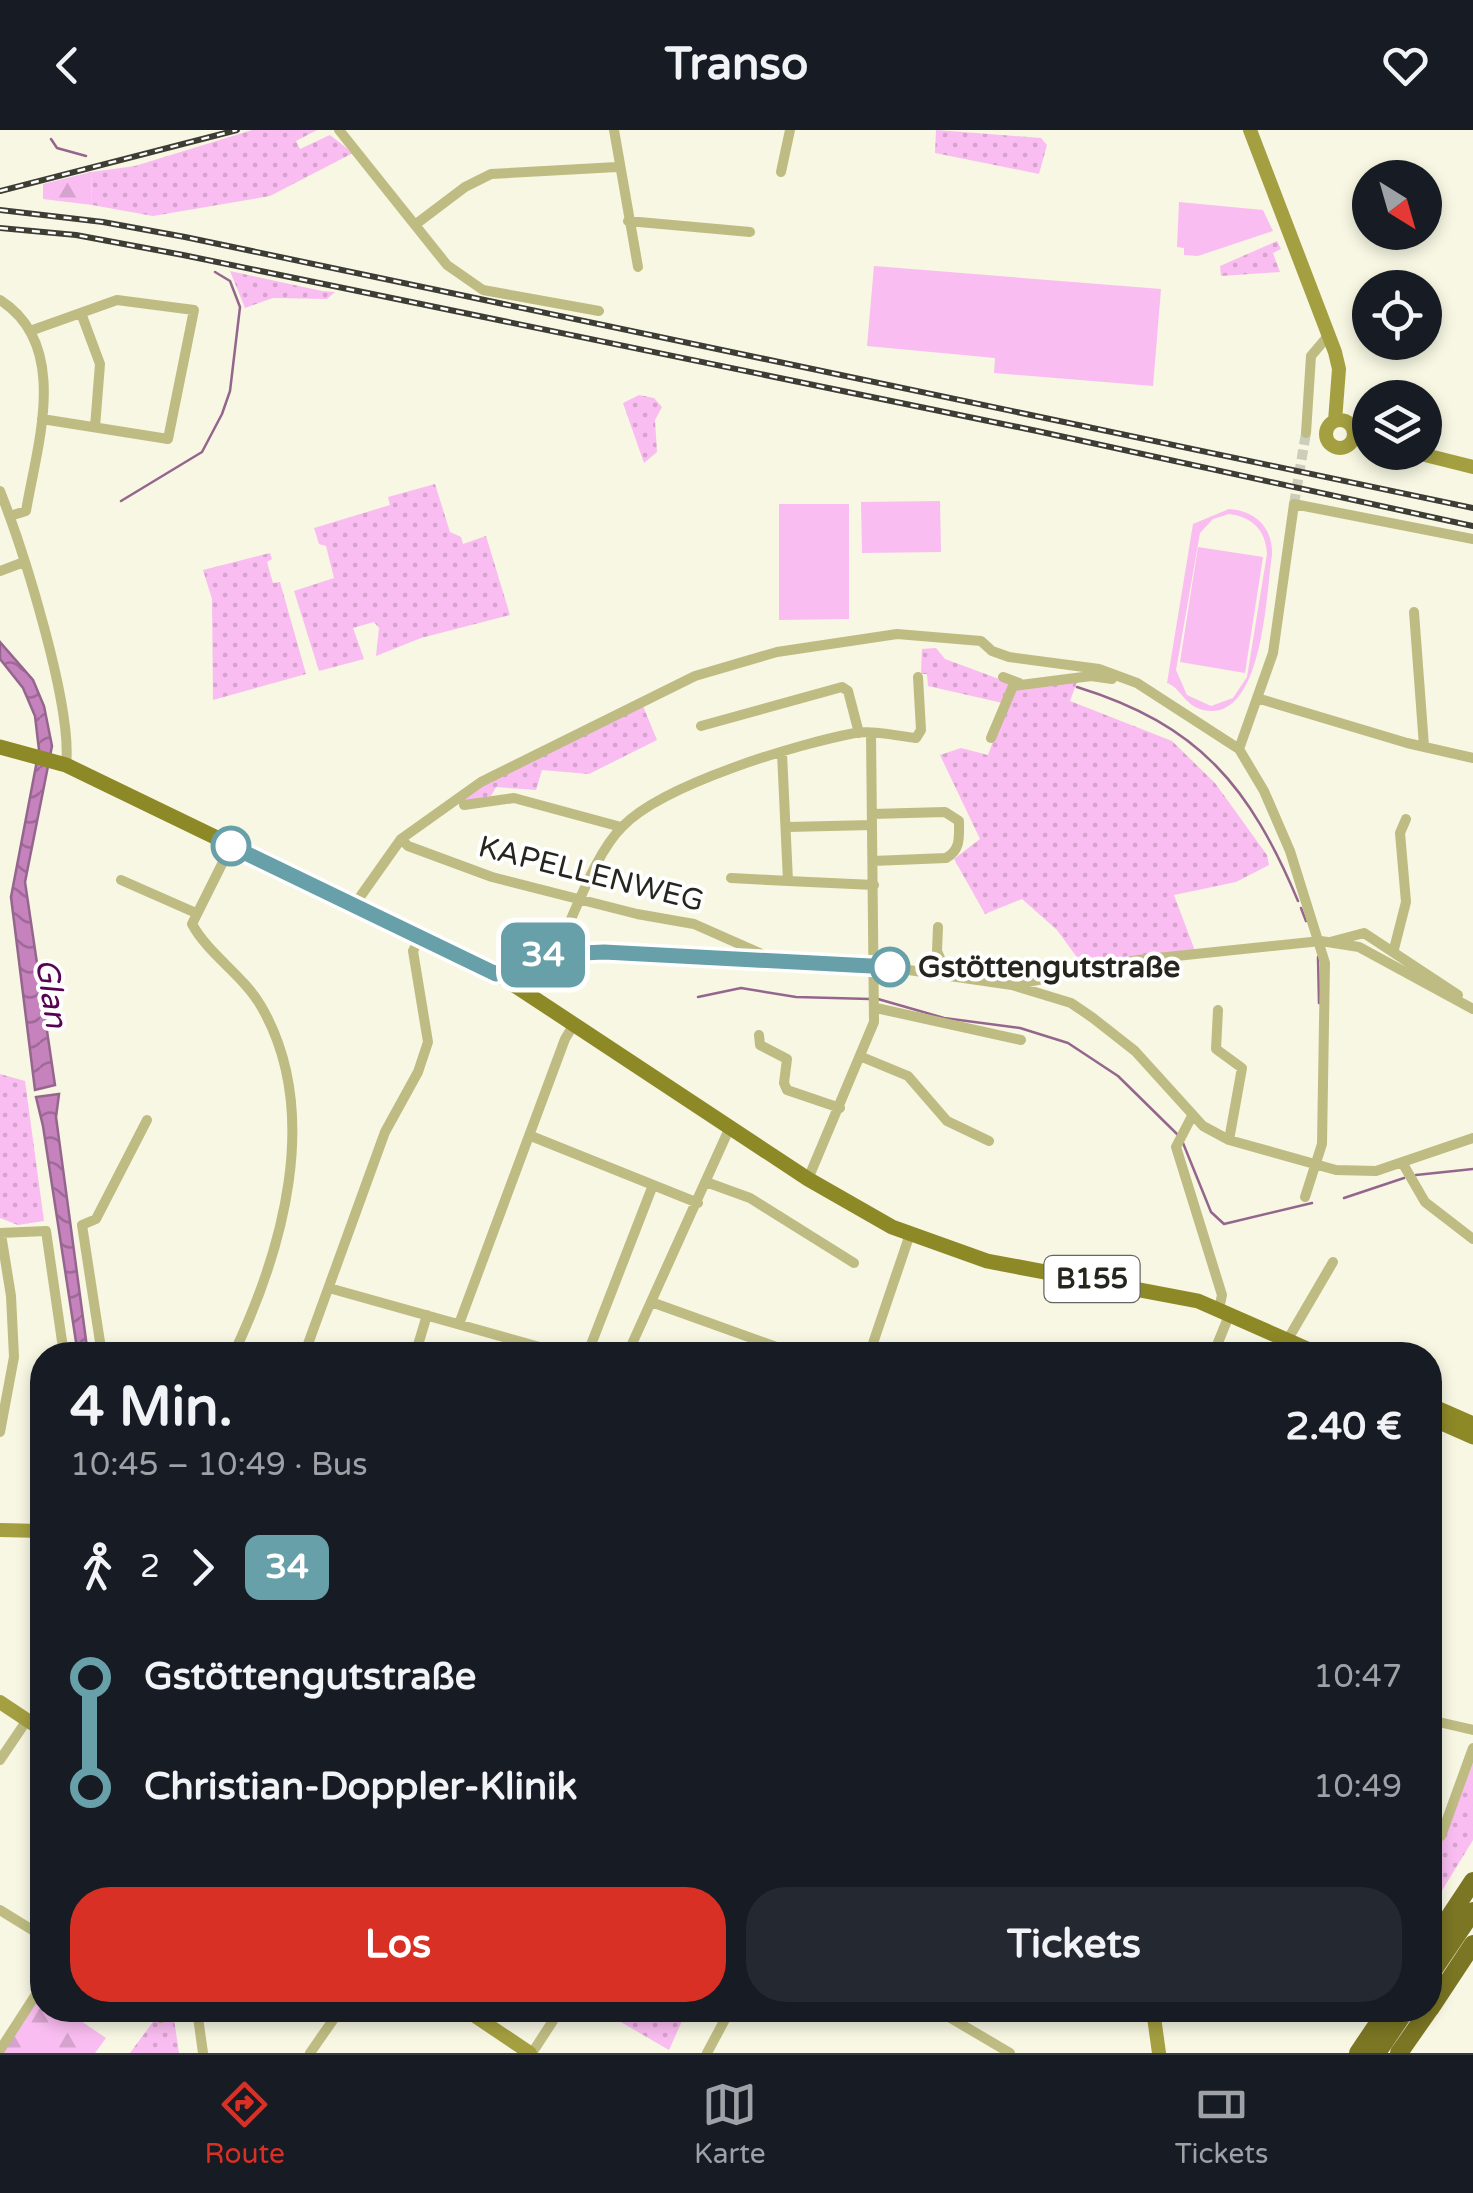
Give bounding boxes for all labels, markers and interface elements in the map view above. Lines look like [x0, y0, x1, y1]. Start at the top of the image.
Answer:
icon: back [40, 38, 95, 93]
text: Transo [665, 38, 808, 92]
icon: heart [1378, 38, 1433, 93]
north arrow [1352, 160, 1442, 250]
map controls [1352, 160, 1442, 470]
button: locate [1352, 270, 1442, 360]
button: layers [1352, 380, 1442, 470]
unlabelled marker [212, 827, 250, 865]
street label: KAPELLENWEG [474, 828, 708, 920]
line badge: 34 [498, 922, 588, 988]
text: 34 [521, 934, 565, 976]
marker: Gstöttengutstraße [871, 948, 909, 986]
place label: Gstöttengutstraße [918, 949, 1180, 986]
water label: Glan [27, 956, 75, 1032]
road number: B155 [1044, 1256, 1140, 1302]
text: 4 Min. [70, 1375, 233, 1441]
text: 2.40 € [1285, 1404, 1402, 1450]
text: 10:45 – 10:49 · Bus [70, 1446, 368, 1484]
icon: walk [70, 1540, 125, 1595]
icon: forward [175, 1540, 230, 1595]
text: 34 [265, 1546, 309, 1588]
text: 2 [140, 1548, 160, 1586]
text: Gstöttengutstraße [144, 1654, 476, 1700]
text: 10:47 [1313, 1658, 1402, 1696]
text: Christian-Doppler-Klinik [144, 1764, 577, 1810]
text: 10:49 [1313, 1768, 1402, 1806]
button: Los [70, 1887, 726, 2002]
button: Tickets [746, 1887, 1402, 2002]
tab: Route [205, 2077, 285, 2171]
tab: Karte [694, 2077, 766, 2171]
tab: Tickets [1175, 2077, 1268, 2171]

